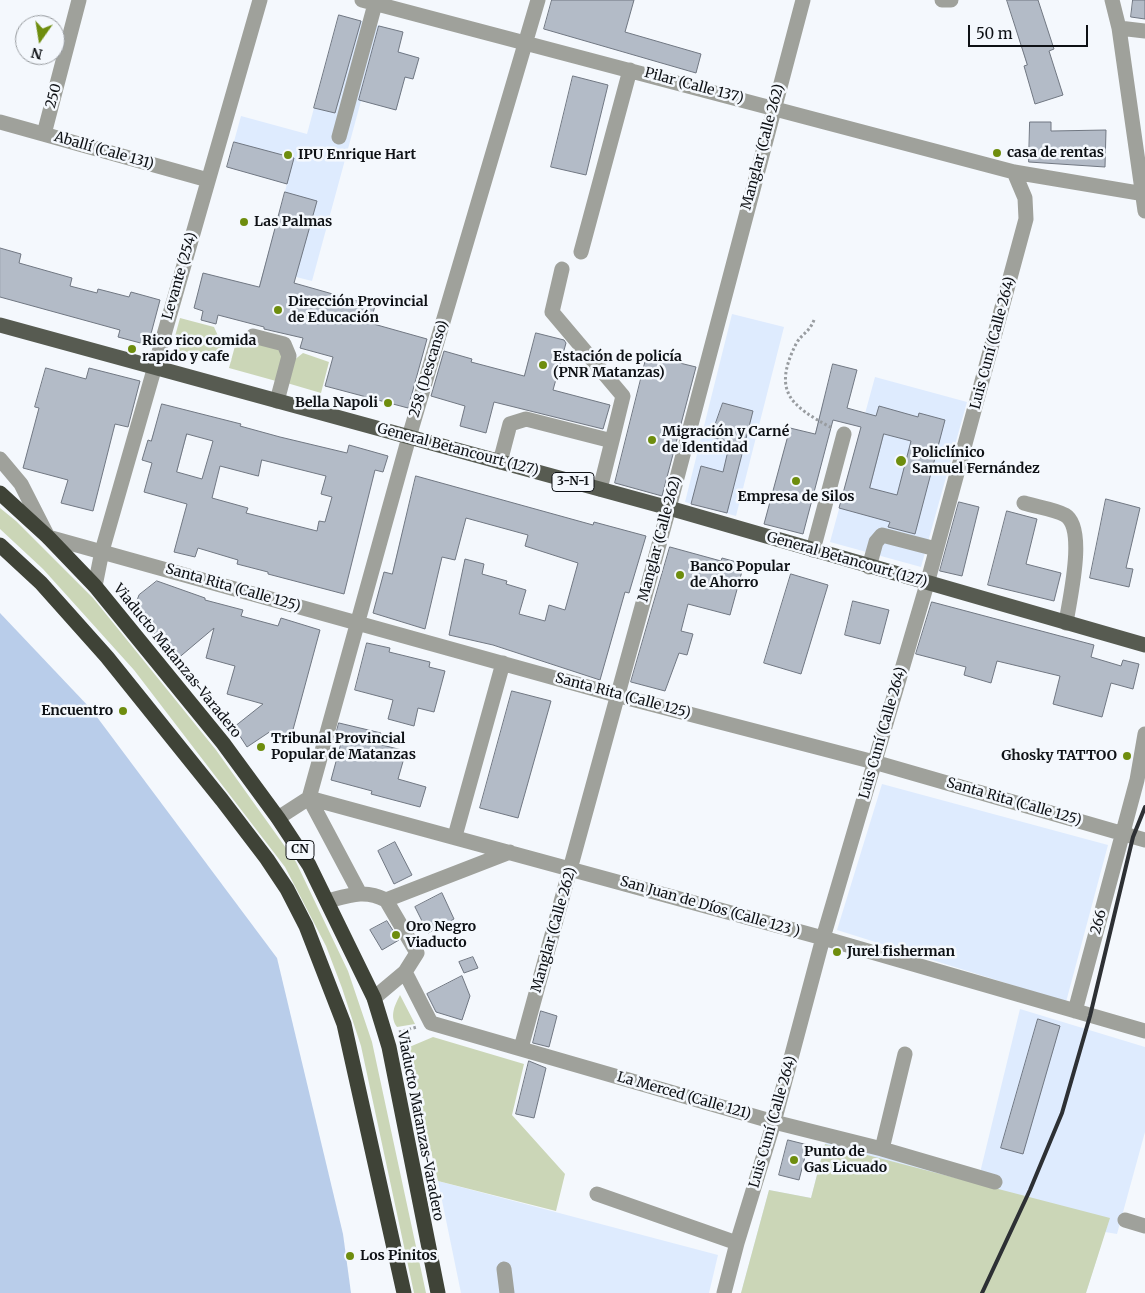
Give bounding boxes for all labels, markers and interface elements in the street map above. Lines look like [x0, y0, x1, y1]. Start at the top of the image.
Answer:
north arrow [15, 15, 65, 65]
scale bar [970, 15, 1090, 47]
text: 50 m [976, 24, 1013, 43]
text: N [29, 44, 44, 64]
street label: Pilar (Calle 137) [642, 65, 746, 107]
street label: 250 [43, 82, 65, 110]
street label: Manglar (Calle 262) [738, 82, 788, 212]
street label: Aballí (Cale 131) [52, 129, 156, 173]
place label: casa de rentas [1007, 145, 1104, 161]
place label: IPU Enrique Hart [298, 147, 416, 163]
marker: casa de rentas [991, 147, 1003, 159]
marker: IPU Enrique Hart [282, 149, 294, 161]
place label: Las Palmas [254, 214, 332, 230]
marker: Las Palmas [238, 216, 250, 228]
street label: Levante (254) [159, 230, 201, 322]
street label: Luis Cuní (Calle 264) [967, 275, 1019, 411]
place label: Dirección Provincial de Educación [288, 294, 428, 326]
marker: Dirección Provincial de Educación [272, 304, 284, 316]
street label: 258 (Descanso) [406, 318, 452, 420]
place label: Rico rico comida rapido y cafe [142, 333, 256, 366]
marker: Rico rico comida rapido y cafe [126, 343, 138, 355]
place label: Estación de policía (PNR Matanzas) [553, 349, 682, 382]
marker: Estación de policía (PNR Matanzas) [537, 359, 549, 371]
place label: Bella Napoli [295, 395, 378, 411]
marker: Bella Napoli [382, 397, 394, 409]
street label: General Betancourt (127) [375, 420, 541, 480]
place label: Migración y Carné de Identidad [662, 424, 789, 457]
marker: Migración y Carné de Identidad [646, 434, 658, 446]
place label: Policlínico Samuel Fernández [912, 445, 1040, 478]
marker: Policlínico Samuel Fernández [894, 454, 908, 468]
road number: 3-N-1 [552, 472, 594, 492]
street label: Manglar (Calle 262) [635, 474, 685, 604]
marker: Empresa de Silos [790, 475, 802, 487]
place label: Empresa de Silos [738, 489, 854, 505]
street label: General Betancourt (127) [765, 529, 929, 591]
place label: Banco Popular de Ahorro [690, 559, 790, 592]
street label: Santa Rita (Calle 125) [164, 561, 302, 615]
marker: Banco Popular de Ahorro [674, 569, 686, 581]
street label: Viaducto Matanzas-Varadero [110, 581, 244, 741]
street label: Luis Cuní (Calle 264) [856, 665, 910, 801]
street label: Santa Rita (Calle 125) [553, 670, 693, 722]
place label: Encuentro [41, 703, 113, 719]
marker: Encuentro [117, 705, 129, 717]
place label: Tribunal Provincial Popular de Matanzas [271, 731, 416, 764]
marker: Tribunal Provincial Popular de Matanzas [255, 741, 267, 753]
place label: Ghosky TATTOO [1001, 748, 1117, 764]
marker: Ghosky TATTOO [1121, 750, 1133, 762]
street label: Santa Rita (Calle 125) [945, 775, 1083, 829]
road number: CN [286, 840, 314, 860]
street label: Manglar (Calle 262) [528, 865, 580, 995]
street label: San Juan de Díos (Calle 123 ) [618, 873, 802, 941]
street label: 266 [1088, 908, 1110, 936]
place label: Oro Negro Viaducto [406, 919, 476, 952]
marker: Oro Negro Viaducto [390, 929, 402, 941]
place label: Jurel fisherman [847, 944, 955, 960]
marker: Jurel fisherman [831, 946, 843, 958]
street label: Viaducto Matanzas-Varadero [393, 1030, 447, 1222]
street label: Luis Cuní (Calle 264) [746, 1054, 800, 1190]
street label: La Merced (Calle 121) [615, 1069, 753, 1123]
place label: Punto de Gas Licuado [804, 1144, 887, 1176]
marker: Punto de Gas Licuado [788, 1154, 800, 1166]
place label: Los Pinitos [360, 1248, 437, 1264]
marker: Los Pinitos [344, 1250, 356, 1262]

